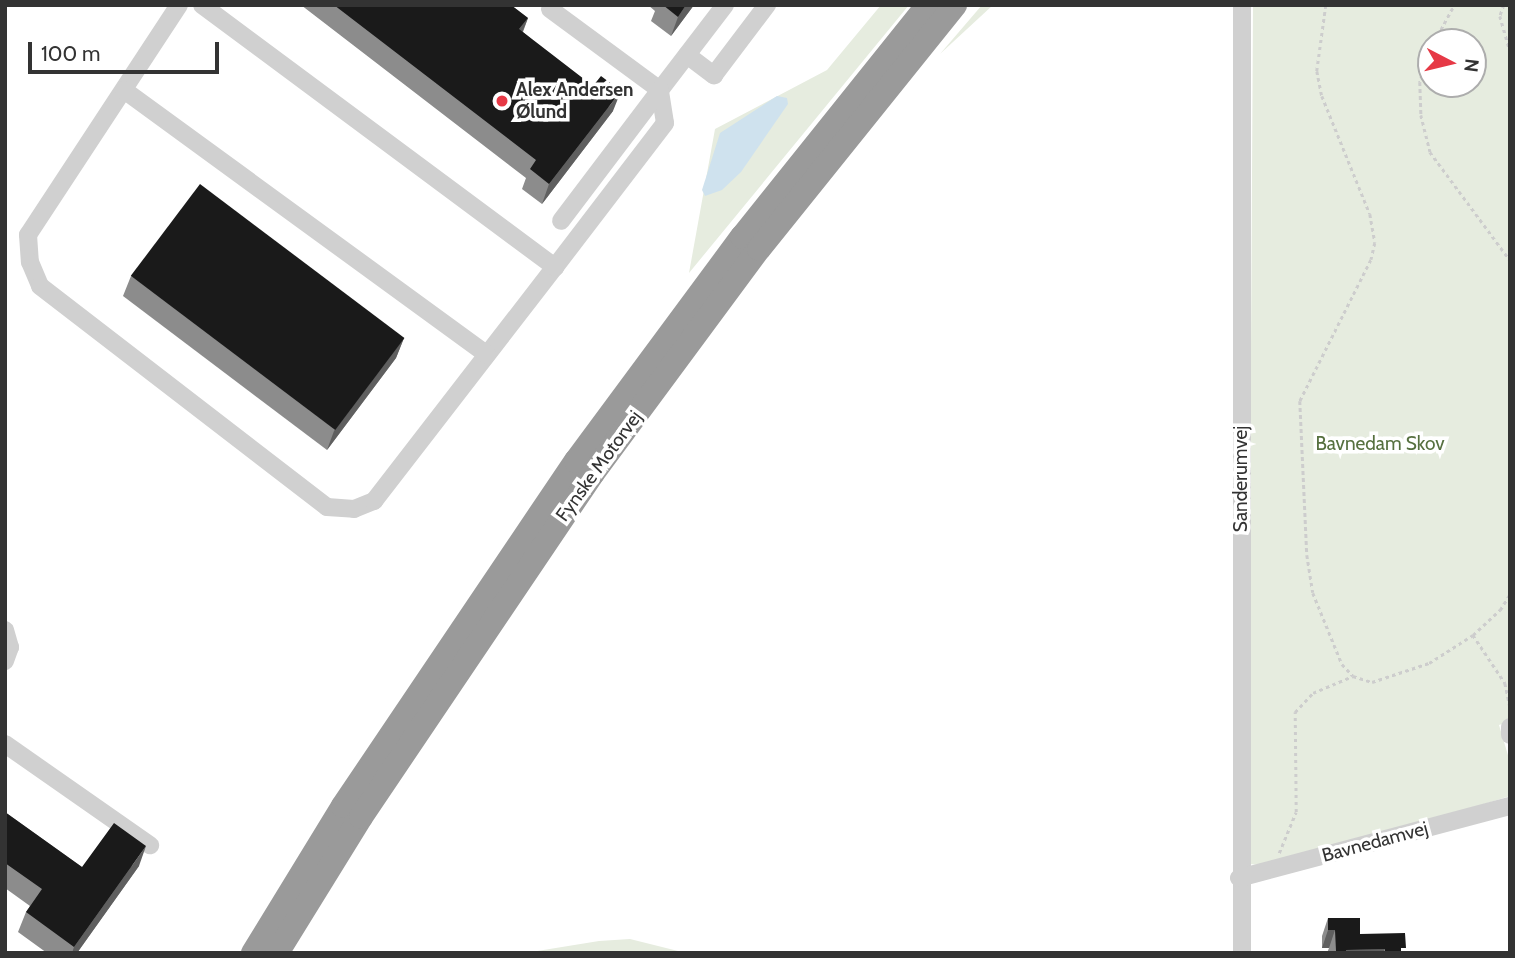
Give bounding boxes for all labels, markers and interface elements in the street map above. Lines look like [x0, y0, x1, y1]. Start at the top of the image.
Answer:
scale bar [32, 28, 222, 72]
north arrow [1417, 28, 1487, 98]
text: 100 m [41, 41, 100, 66]
text: N [1459, 57, 1484, 73]
place label: Alex Andersen Ølund [516, 79, 633, 123]
marker: Alex Andersen Ølund [494, 93, 510, 109]
street label: Fynske Motorvej [551, 406, 647, 526]
street label: Sanderumvej [1230, 426, 1252, 532]
park label: Bavnedam Skov [1315, 433, 1445, 455]
street label: Bavnedamvej [1319, 817, 1431, 867]

